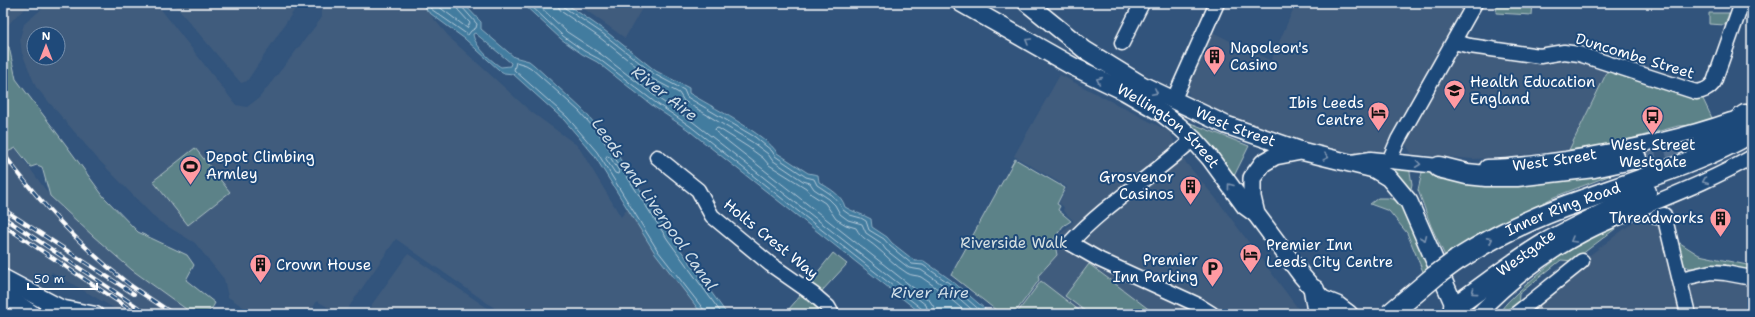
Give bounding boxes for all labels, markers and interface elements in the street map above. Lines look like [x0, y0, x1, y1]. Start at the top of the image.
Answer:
north arrow [26, 26, 66, 66]
street label: Duncombe Street [1573, 28, 1697, 84]
text: N [42, 29, 51, 44]
place label: Napoleon's Casino [1230, 38, 1309, 75]
one-way arrow [1025, 39, 1032, 46]
building icon: Napoleon's Casino [1202, 44, 1228, 77]
water label: River Aire [627, 61, 702, 126]
place label: Health Education England [1470, 72, 1595, 109]
one-way arrow [1095, 76, 1102, 84]
school or university icon: Health Education England [1442, 78, 1468, 111]
street label: Wellington Street [1113, 79, 1224, 172]
one-way arrow [1150, 87, 1158, 95]
place label: Ibis Leeds Centre [1289, 93, 1364, 130]
hotel icon: Ibis Leeds Centre [1366, 99, 1392, 132]
street label: West Street [1192, 102, 1278, 151]
bus stop icon: West Street Westgate [1640, 103, 1666, 136]
water label: Leeds and Liverpool Canal [587, 114, 722, 295]
place label: West Street Westgate [1610, 135, 1696, 172]
street label: West Street [1511, 144, 1598, 176]
place label: Depot Climbing Armley [206, 147, 315, 184]
one-way arrow [1322, 152, 1329, 161]
sports icon: Depot Climbing Armley [178, 153, 204, 186]
one-way arrow [1415, 159, 1421, 168]
place label: Grosvenor Casinos [1099, 167, 1174, 204]
building icon: Grosvenor Casinos [1177, 173, 1203, 206]
one-way arrow [1701, 176, 1709, 184]
street label: Inner Ring Road [1502, 177, 1624, 241]
one-way arrow [1227, 183, 1235, 190]
street label: Holts Crest Way [719, 194, 823, 284]
building icon: Threadworks [1707, 205, 1733, 238]
place label: Threadworks [1609, 208, 1704, 228]
street label: Westgate [1493, 225, 1559, 281]
park label: Riverside Walk [960, 233, 1068, 253]
one-way arrow [1419, 234, 1427, 242]
place label: Premier Inn Leeds City Centre [1266, 235, 1393, 272]
one-way arrow [1570, 236, 1577, 243]
one-way arrow [1486, 237, 1493, 244]
hotel icon: Premier Inn Leeds City Centre [1237, 241, 1263, 274]
place label: Premier Inn Parking [1113, 250, 1198, 287]
building icon: Crown House [248, 252, 274, 285]
place label: Crown House [276, 255, 371, 275]
parking icon: Premier Inn Parking [1200, 256, 1226, 289]
scale bar [28, 265, 97, 291]
text: 50 m [34, 271, 64, 287]
water label: River Aire [891, 282, 969, 303]
one-way arrow [1472, 287, 1479, 294]

